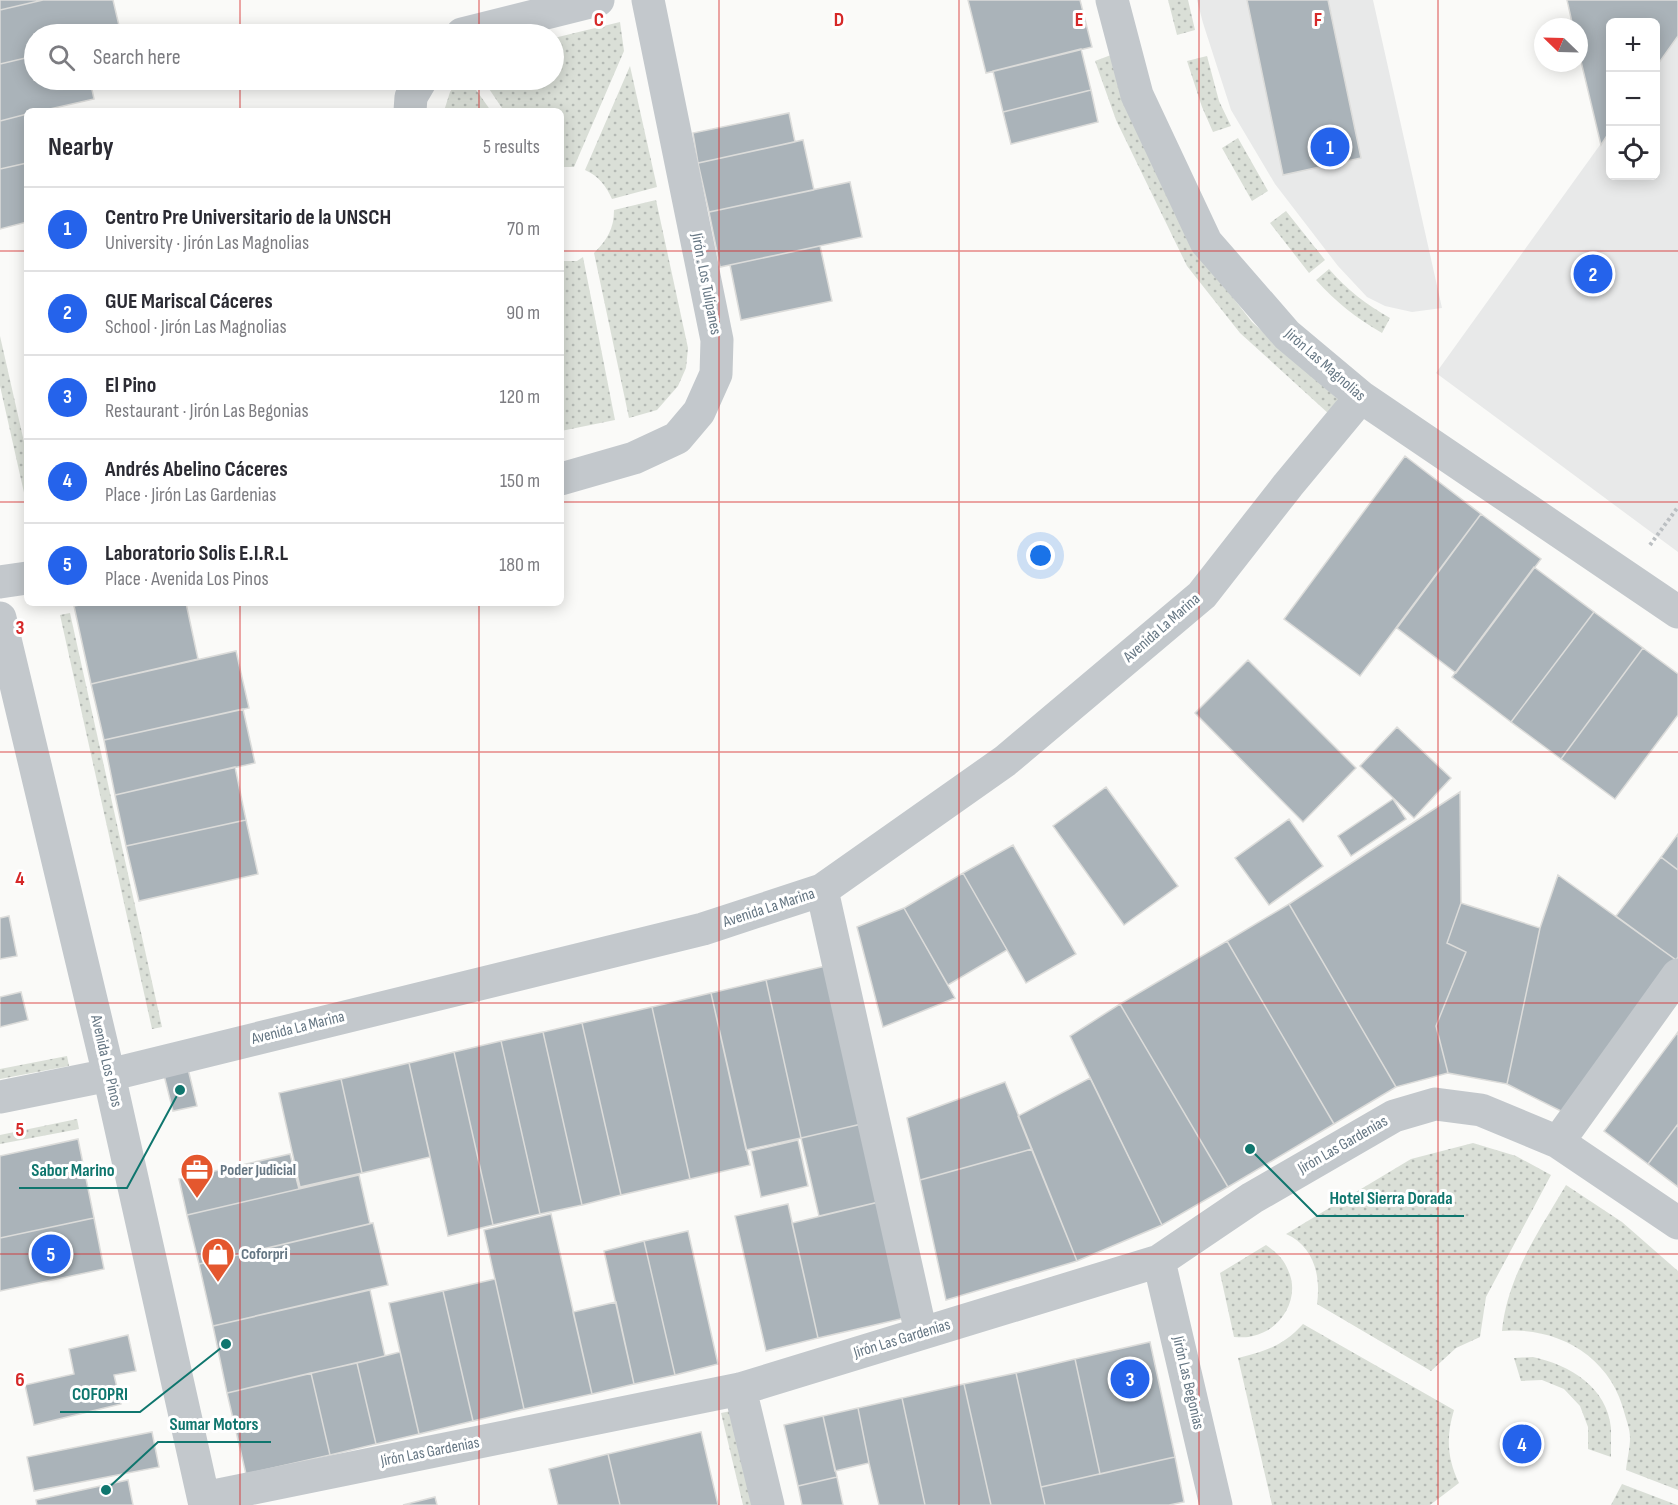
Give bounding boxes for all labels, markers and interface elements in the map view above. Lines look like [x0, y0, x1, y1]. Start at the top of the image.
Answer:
text: C [594, 8, 604, 32]
text: D [834, 8, 844, 32]
text: E [1075, 8, 1083, 32]
text: F [1314, 8, 1322, 32]
north arrow [1534, 18, 1588, 72]
map controls [1606, 18, 1660, 180]
button: + [1606, 18, 1660, 72]
search box [24, 24, 564, 90]
icon: search [45, 41, 78, 74]
text: Search here [93, 44, 180, 71]
button: − [1606, 72, 1660, 126]
pin: 1 [1310, 124, 1350, 170]
button: locate [1606, 126, 1660, 180]
text: Nearby [48, 132, 114, 163]
text: 5 results [483, 135, 540, 159]
text: Centro Pre Universitario de la UNSCH [105, 204, 391, 231]
text: 1 [64, 217, 71, 241]
text: 70 m [507, 217, 540, 241]
text: University · Jirón Las Magnolias [105, 231, 309, 255]
street label: Jirón . Los Tulipanes [687, 231, 725, 337]
pin: 2 [1574, 252, 1612, 296]
text: GUE Mariscal Cáceres [105, 288, 273, 315]
text: 2 [63, 301, 72, 325]
text: 90 m [506, 301, 540, 325]
text: School · Jirón Las Magnolias [105, 315, 287, 339]
street label: Jirón Las Magnolias [1280, 324, 1369, 405]
text: El Pino [105, 372, 156, 399]
text: 3 [63, 385, 72, 409]
text: 120 m [500, 385, 540, 409]
text: Restaurant · Jirón Las Begonias [105, 399, 309, 423]
text: Andrés Abelino Cáceres [105, 456, 288, 483]
text: 4 [63, 469, 72, 493]
text: 150 m [500, 469, 540, 493]
text: Place · Jirón Las Gardenias [105, 483, 276, 507]
text: Laboratorio Solis E.I.R.L [105, 540, 288, 567]
your location [1026, 541, 1055, 570]
text: 5 [63, 553, 72, 577]
text: 180 m [499, 553, 540, 577]
text: Place · Avenida Los Pinos [105, 567, 269, 591]
street label: Avenida La Marina [1119, 590, 1204, 667]
text: 3 [16, 616, 25, 640]
text: 4 [15, 867, 25, 891]
street label: Avenida La Marina [720, 884, 817, 932]
street label: Avenida La Marina [249, 1007, 346, 1049]
street label: Avenida Los Pinos [86, 1012, 126, 1109]
street label: Jirón Las Gardenias [1294, 1112, 1391, 1179]
text: 5 [16, 1118, 25, 1142]
callout: Sabor Marino [19, 1152, 127, 1188]
office icon: Poder Judicial [179, 1152, 215, 1199]
text: Sabor Marino [31, 1160, 115, 1181]
place label: Poder Judicial [220, 1161, 296, 1180]
callout: Hotel Sierra Dorada [1317, 1180, 1464, 1216]
text: Hotel Sierra Dorada [1329, 1188, 1453, 1209]
pin: 5 [32, 1232, 70, 1276]
shop icon: Coforpri [200, 1236, 236, 1283]
place label: Coforpri [241, 1245, 288, 1264]
street label: Jirón Las Gardenias [850, 1315, 953, 1363]
street label: Jirón Las Begonias [1168, 1333, 1208, 1432]
pin: 3 [1110, 1356, 1150, 1402]
text: 6 [15, 1368, 25, 1392]
callout: COFOPRI [60, 1376, 140, 1412]
text: COFOPRI [72, 1384, 128, 1405]
callout: Sumar Motors [158, 1406, 271, 1442]
text: Sumar Motors [170, 1414, 259, 1435]
pin: 4 [1502, 1422, 1541, 1466]
street label: Jirón Las Gardenias [378, 1433, 481, 1471]

